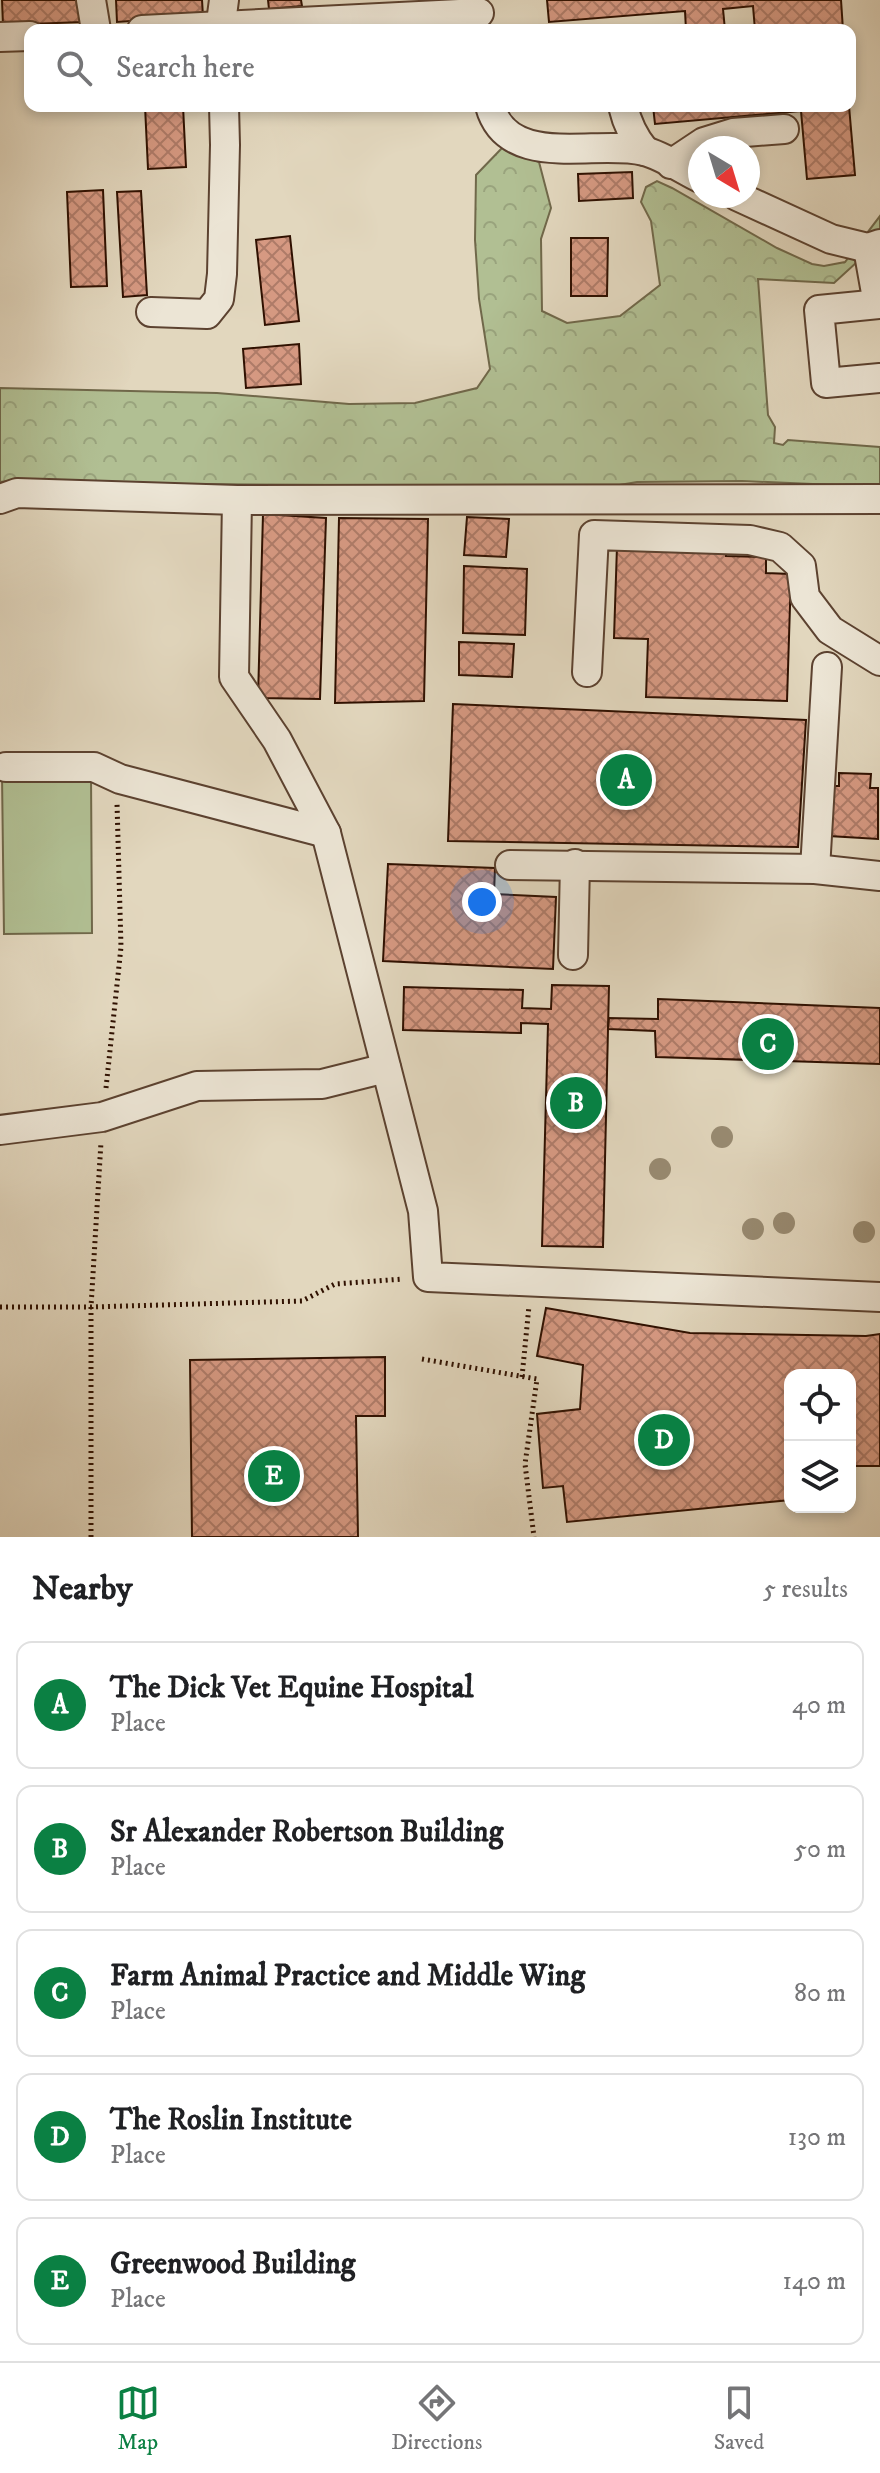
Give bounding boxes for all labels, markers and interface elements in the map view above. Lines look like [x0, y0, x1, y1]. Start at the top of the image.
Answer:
search box [24, 24, 856, 112]
icon: search [52, 46, 96, 90]
text: Search here [116, 50, 255, 87]
north arrow [688, 136, 760, 208]
pin: A [600, 750, 652, 810]
your location [462, 882, 502, 922]
pin: C [742, 1014, 794, 1074]
pin: B [550, 1073, 602, 1133]
map controls [784, 1369, 856, 1513]
button: locate [784, 1369, 856, 1441]
pin: D [638, 1410, 690, 1470]
button: layers [784, 1441, 856, 1513]
pin: E [248, 1446, 300, 1506]
text: Nearby [32, 1568, 133, 1610]
text: 5 results [763, 1573, 848, 1606]
text: The Dick Vet Equine Hospital [110, 1670, 474, 1707]
text: A [52, 1689, 68, 1722]
text: 40 m [792, 1689, 846, 1722]
text: Place [110, 1707, 166, 1740]
text: Sr Alexander Robertson Building [110, 1814, 503, 1851]
text: B [52, 1833, 68, 1866]
text: 50 m [794, 1833, 846, 1866]
text: Place [110, 1851, 166, 1884]
text: Farm Animal Practice and Middle Wing [110, 1958, 585, 1995]
text: C [51, 1977, 69, 2010]
text: 80 m [794, 1977, 846, 2010]
text: Place [110, 1995, 166, 2028]
text: The Roslin Institute [110, 2102, 352, 2139]
text: D [50, 2121, 70, 2154]
text: 130 m [788, 2121, 846, 2154]
text: Place [110, 2139, 166, 2172]
text: Greenwood Building [110, 2246, 355, 2283]
text: E [51, 2265, 69, 2298]
text: 140 m [782, 2265, 846, 2298]
text: Place [110, 2283, 166, 2316]
tab: Map [116, 2381, 160, 2456]
tab: Directions [391, 2381, 482, 2456]
tab: Saved [714, 2381, 764, 2456]

